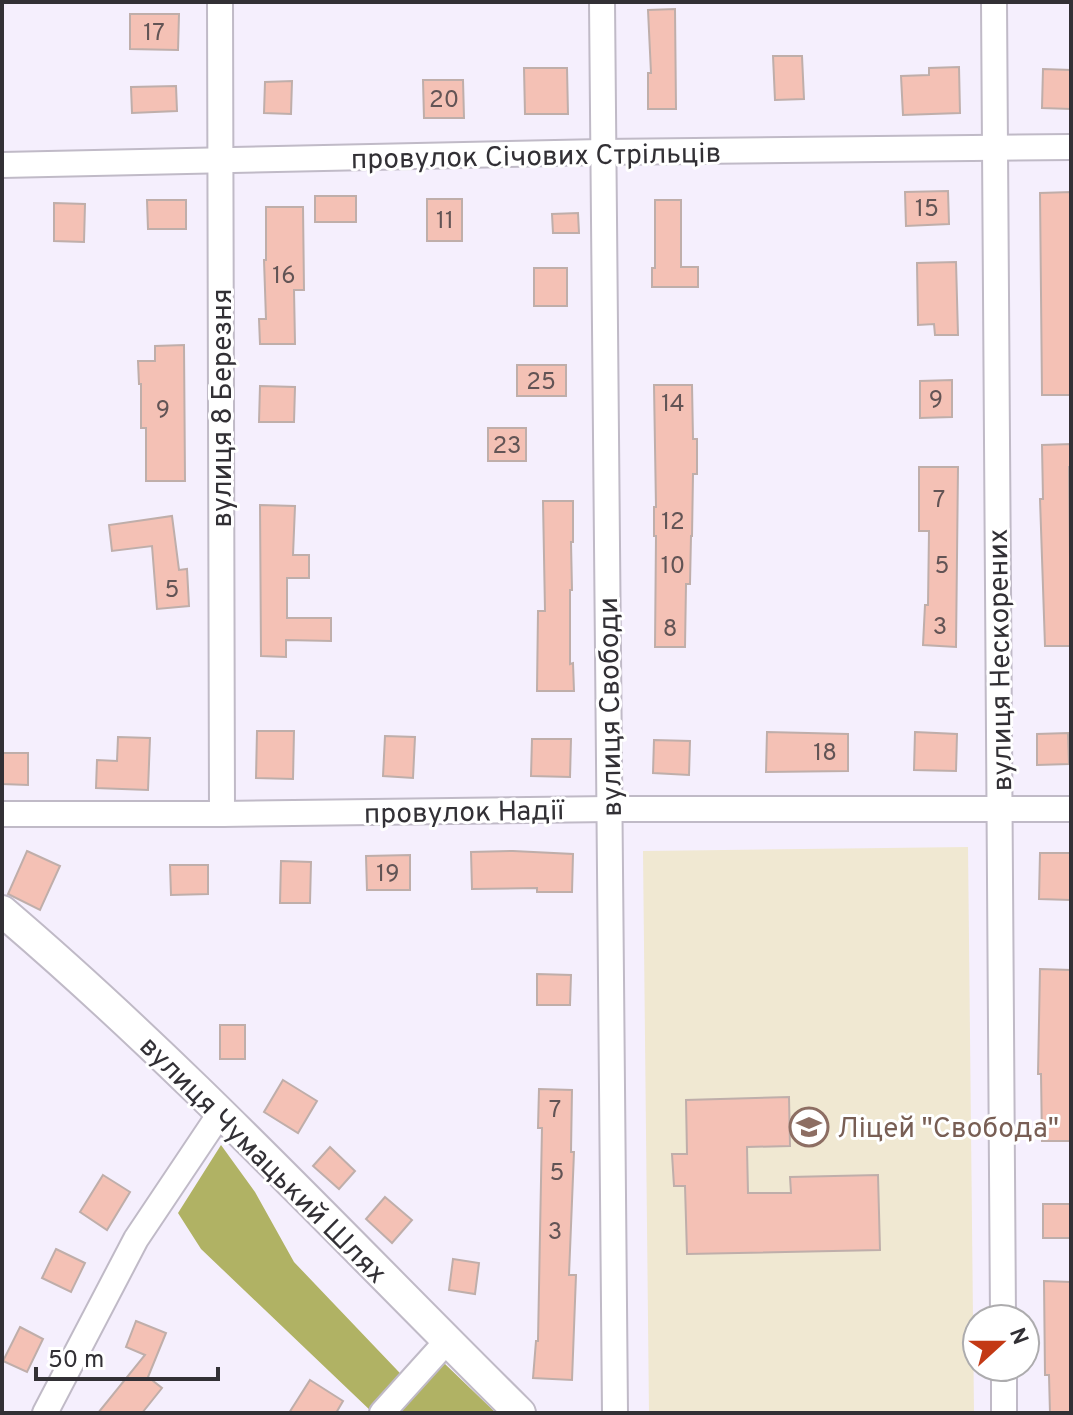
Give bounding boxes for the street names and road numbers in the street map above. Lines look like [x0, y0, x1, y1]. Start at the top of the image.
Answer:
street label: провулок Січових Стрільців [351, 137, 721, 179]
street label: вулиця 8 Березня [206, 289, 242, 527]
street label: вулиця Нескорених [982, 528, 1022, 792]
street label: вулиця Свободи [592, 597, 632, 817]
street label: провулок Надії [364, 794, 565, 834]
street label: вулиця Чумацький Шлях [130, 1030, 393, 1293]

